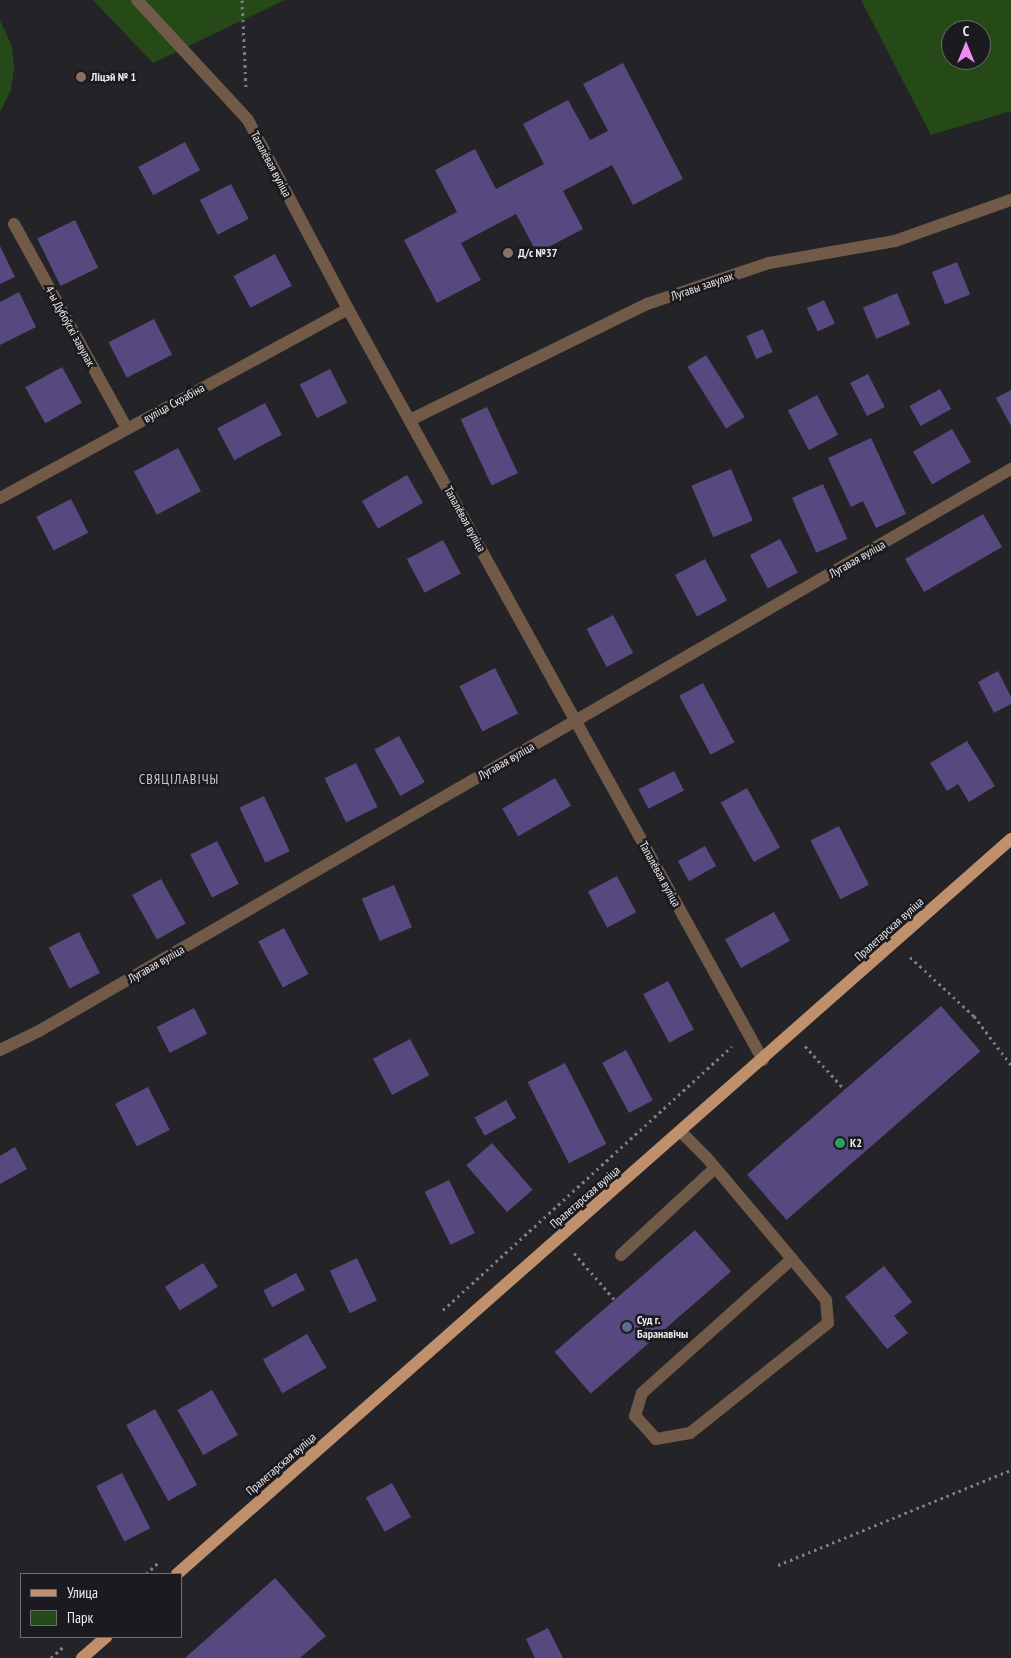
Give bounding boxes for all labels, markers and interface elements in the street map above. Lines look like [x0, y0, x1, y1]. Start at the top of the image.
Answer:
north arrow [941, 20, 991, 70]
text: С [963, 22, 969, 40]
place label: Ліцэй № 1 [91, 70, 136, 84]
marker: Ліцэй № 1 [75, 71, 87, 83]
street label: Тапалёвая вуліца [248, 129, 294, 199]
place label: Д/с №37 [518, 246, 558, 260]
marker: Д/с №37 [502, 247, 514, 259]
street label: Лугавы завулак [669, 269, 735, 303]
street label: 4-ы Дубоўскі завулак [42, 283, 98, 369]
street label: вуліца Скрабіна [141, 380, 207, 426]
street label: Тапалёвая вуліца [441, 484, 489, 554]
street label: Лугавая вуліца [826, 537, 888, 581]
street label: Лугавая вуліца [475, 739, 537, 783]
district label: СВЯЦІЛАВІЧЫ [137, 771, 221, 787]
street label: Тапалёвая вуліца [636, 839, 684, 909]
street label: Пралетарская вуліца [852, 894, 926, 964]
street label: Лугавая вуліца [125, 942, 187, 986]
place label: К2 [850, 1136, 862, 1150]
marker: К2 [834, 1137, 846, 1149]
street label: Пралетарская вуліца [547, 1163, 623, 1231]
place label: Суд г. Баранавічы [637, 1313, 688, 1341]
marker: Суд г. Баранавічы [621, 1321, 633, 1333]
street label: Пралетарская вуліца [243, 1430, 319, 1498]
legend [20, 1573, 182, 1638]
text: Улица [67, 1583, 98, 1602]
text: Парк [67, 1608, 93, 1627]

